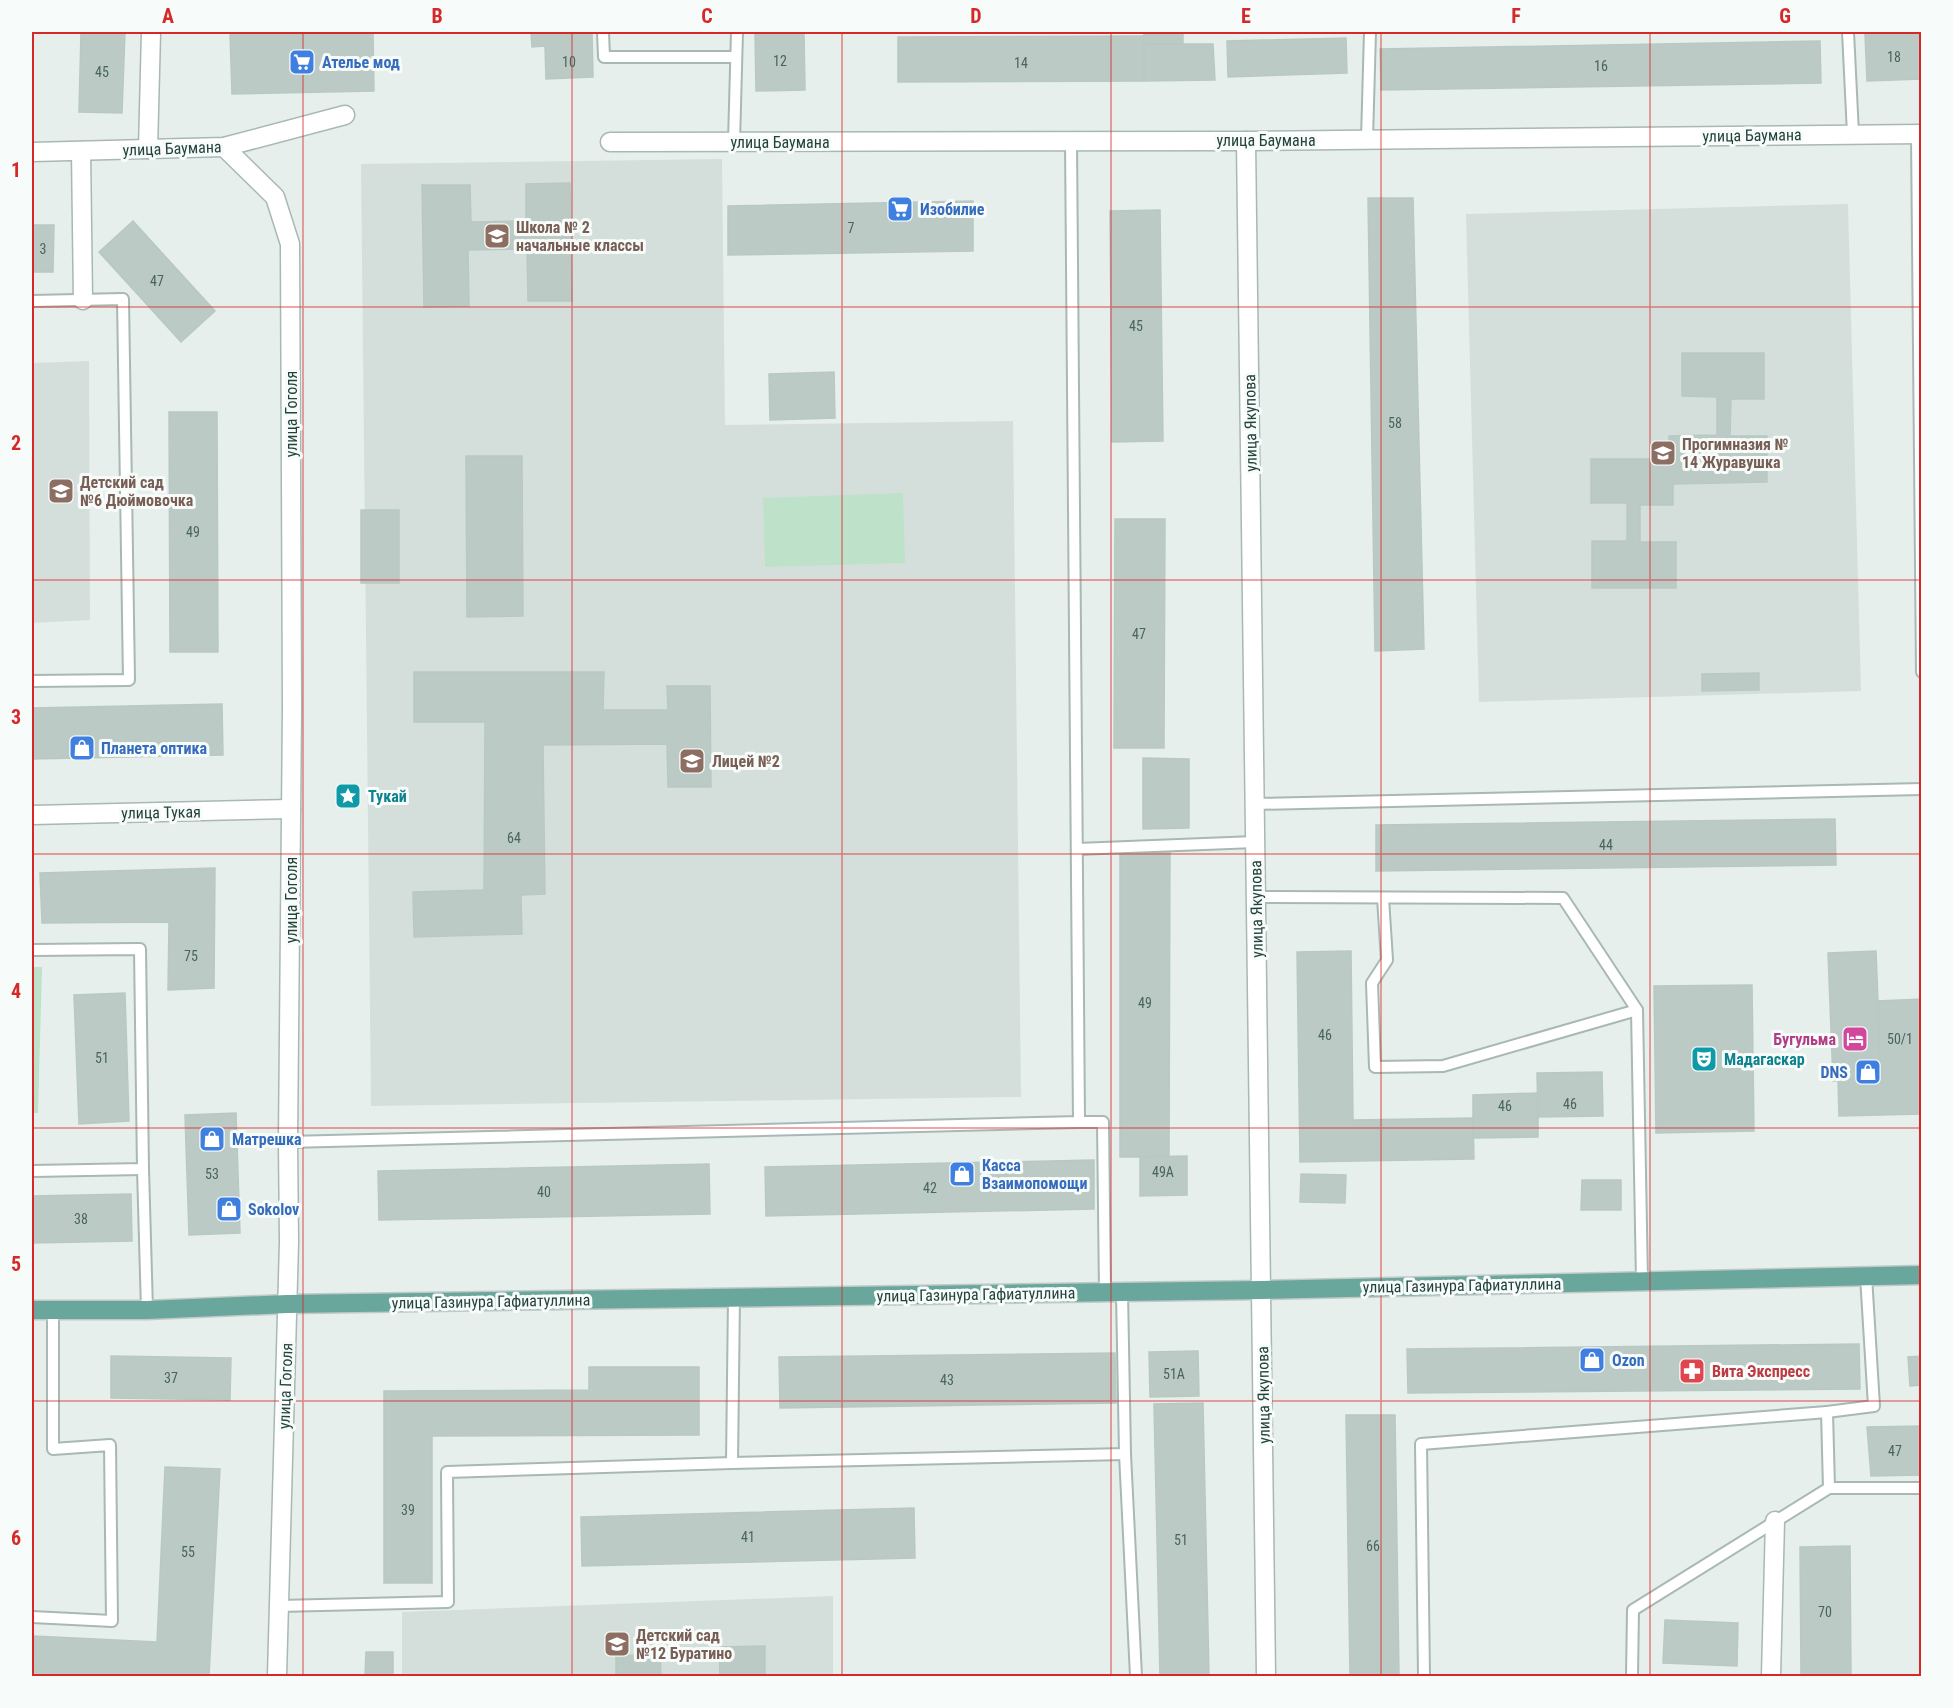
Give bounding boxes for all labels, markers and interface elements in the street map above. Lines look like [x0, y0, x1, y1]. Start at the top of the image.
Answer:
text: A [162, 4, 174, 28]
text: B [431, 4, 443, 28]
text: C [701, 4, 713, 28]
text: D [970, 4, 982, 28]
text: E [1241, 4, 1251, 28]
text: F [1511, 4, 1521, 28]
text: G [1779, 4, 1791, 28]
supermarket icon: Ателье мод [287, 47, 317, 77]
house number: 18 [1887, 49, 1901, 65]
place label: Ателье мод [322, 53, 400, 72]
house number: 12 [773, 53, 787, 69]
house number: 10 [562, 54, 576, 70]
house number: 14 [1014, 55, 1028, 71]
house number: 16 [1594, 58, 1608, 74]
house number: 45 [95, 64, 109, 80]
street label: улица Баумана [1702, 125, 1802, 146]
street label: улица Баумана [1216, 131, 1316, 150]
street label: улица Баумана [730, 133, 830, 152]
street label: улица Баумана [122, 137, 222, 160]
text: 1 [11, 158, 21, 182]
supermarket icon: Изобилие [885, 194, 915, 224]
place label: Изобилие [920, 200, 985, 219]
place label: Школа № 2 начальные классы [516, 218, 644, 255]
house number: 7 [848, 220, 855, 236]
school or university icon: Школа № 2 начальные классы [482, 221, 512, 251]
house number: 3 [40, 241, 46, 257]
house number: 47 [150, 273, 164, 289]
house number: 45 [1129, 318, 1143, 334]
street label: улица Гоголя [282, 371, 301, 457]
street label: улица Якупова [1240, 374, 1261, 472]
house number: 58 [1388, 415, 1402, 431]
text: 2 [11, 431, 21, 455]
place label: Прогимназия № 14 Журавушка [1682, 435, 1789, 472]
school or university icon: Прогимназия № 14 Журавушка [1648, 438, 1678, 468]
place label: Детский сад №6 Дюймовочка [80, 473, 194, 510]
school or university icon: Детский сад №6 Дюймовочка [46, 476, 76, 506]
house number: 49 [186, 524, 200, 540]
house number: 47 [1132, 626, 1146, 642]
text: 3 [11, 705, 21, 729]
shop icon: Планета оптика [67, 733, 97, 763]
place label: Планета оптика [101, 739, 208, 758]
school or university icon: Лицей №2 [677, 746, 707, 776]
place label: Лицей №2 [712, 752, 780, 771]
place icon: Тукай [333, 781, 363, 811]
place label: Тукай [368, 787, 407, 806]
street label: улица Тукая [121, 802, 201, 823]
house number: 64 [507, 830, 521, 846]
house number: 44 [1599, 837, 1613, 853]
street label: улица Гоголя [282, 857, 301, 943]
street label: улица Якупова [1246, 860, 1267, 958]
house number: 75 [184, 948, 198, 964]
text: 4 [11, 979, 21, 1003]
house number: 49 [1138, 995, 1152, 1011]
hotel icon: Бугульма [1840, 1024, 1870, 1054]
house number: 46 [1318, 1027, 1332, 1043]
place label: Бугульма [1773, 1030, 1836, 1049]
house number: 50/1 [1887, 1031, 1913, 1047]
theatre icon: Мадагаскар [1689, 1044, 1719, 1074]
house number: 51 [95, 1050, 109, 1066]
place label: Мадагаскар [1724, 1050, 1805, 1069]
shop icon: DNS [1853, 1057, 1883, 1087]
place label: DNS [1821, 1063, 1848, 1082]
house number: 46 [1563, 1096, 1577, 1112]
house number: 46 [1498, 1098, 1512, 1114]
shop icon: Матрешка [197, 1124, 227, 1154]
place label: Матрешка [232, 1130, 302, 1149]
place label: Касса Взаимопомощи [982, 1156, 1088, 1193]
shop icon: Касса Взаимопомощи [947, 1159, 977, 1189]
house number: 49А [1152, 1164, 1174, 1180]
house number: 53 [205, 1166, 219, 1182]
house number: 42 [923, 1180, 937, 1196]
house number: 40 [537, 1184, 551, 1200]
shop icon: Sokolov [214, 1194, 244, 1224]
place label: Sokolov [248, 1200, 299, 1219]
house number: 38 [74, 1211, 88, 1227]
text: 5 [11, 1252, 21, 1276]
street label: улица Газинура Гафиатуллина [1363, 1274, 1561, 1297]
street label: улица Газинура Гафиатуллина [877, 1283, 1075, 1306]
street label: улица Газинура Гафиатуллина [392, 1290, 590, 1313]
street label: улица Гоголя [274, 1343, 297, 1429]
shop icon: Ozon [1577, 1345, 1607, 1375]
street label: улица Якупова [1253, 1346, 1274, 1444]
place label: Ozon [1612, 1351, 1645, 1370]
pharmacy icon: Вита Экспресс [1677, 1356, 1707, 1386]
place label: Вита Экспресс [1712, 1362, 1810, 1381]
house number: 51А [1163, 1366, 1185, 1382]
house number: 37 [164, 1370, 178, 1386]
house number: 43 [940, 1372, 954, 1388]
house number: 47 [1888, 1443, 1902, 1459]
house number: 39 [401, 1502, 415, 1518]
text: 6 [11, 1526, 21, 1550]
house number: 41 [741, 1529, 755, 1545]
house number: 51 [1174, 1532, 1188, 1548]
house number: 66 [1366, 1538, 1380, 1554]
house number: 55 [181, 1544, 195, 1560]
house number: 70 [1818, 1604, 1832, 1620]
place label: Детский сад №12 Буратино [636, 1626, 732, 1663]
school or university icon: Детский сад №12 Буратино [602, 1629, 632, 1659]

